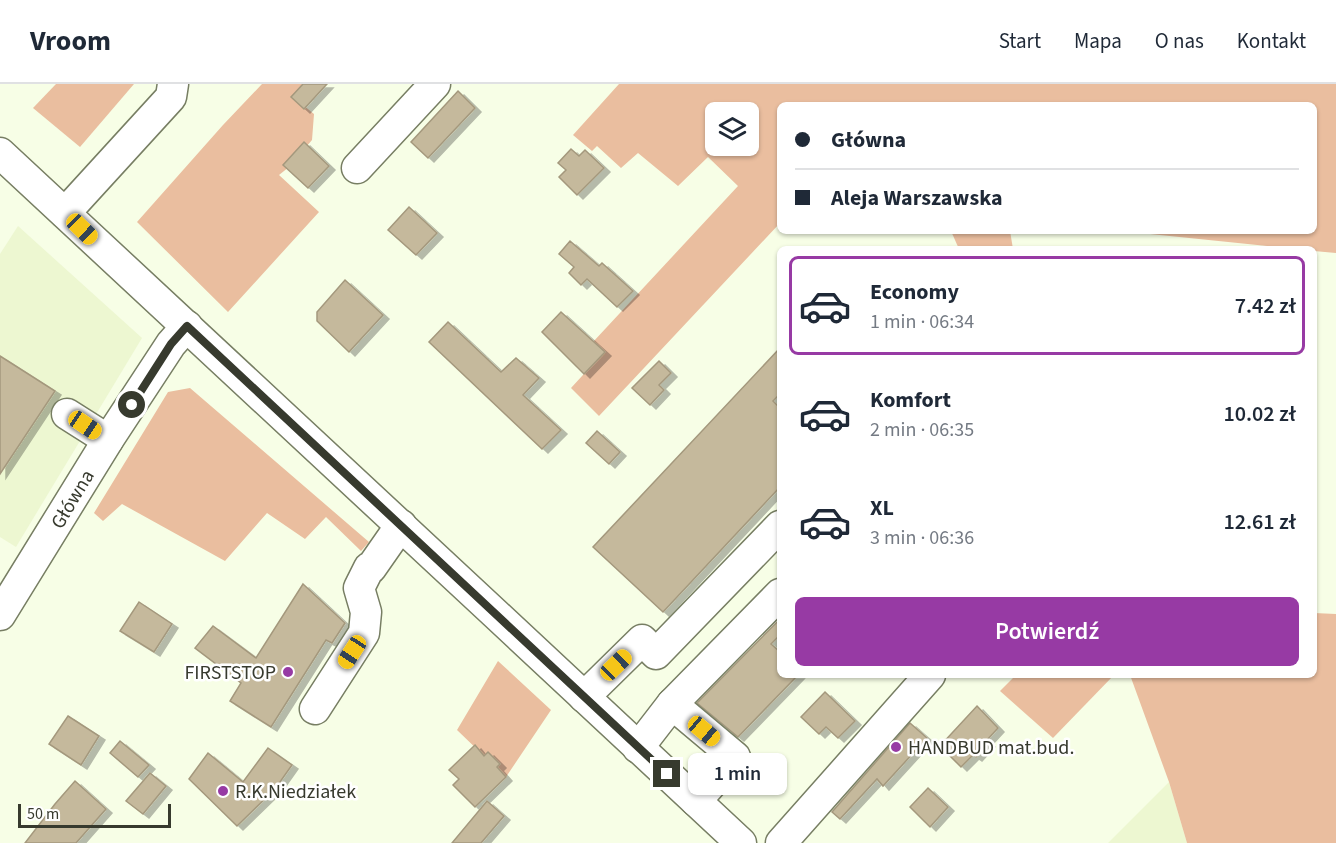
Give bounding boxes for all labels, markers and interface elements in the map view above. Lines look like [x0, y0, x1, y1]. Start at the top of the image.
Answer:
text: Vroom [30, 21, 111, 61]
text: Start [999, 26, 1041, 56]
text: Mapa [1074, 26, 1122, 56]
text: O nas [1155, 26, 1204, 56]
text: Kontakt [1237, 26, 1306, 56]
map controls [705, 102, 759, 156]
button: layers [705, 102, 759, 156]
text: Główna [831, 124, 906, 156]
text: Aleja Warszawska [831, 182, 1003, 214]
car [63, 210, 101, 248]
text: Economy [870, 276, 959, 308]
icon: car [798, 279, 852, 333]
text: 7.42 zł [1235, 290, 1296, 322]
text: 1 min · 06:34 [870, 308, 974, 336]
text: Komfort [870, 384, 951, 416]
icon: car [798, 387, 852, 441]
route start [118, 391, 145, 418]
text: 10.02 zł [1223, 398, 1296, 430]
car [65, 407, 105, 443]
text: 2 min · 06:35 [870, 416, 974, 444]
street label: Główna [44, 465, 101, 534]
text: XL [870, 492, 894, 524]
icon: car [798, 495, 852, 549]
text: 12.61 zł [1223, 506, 1296, 538]
text: 3 min · 06:36 [870, 524, 974, 552]
button: Potwierdź [795, 597, 1299, 666]
car [335, 632, 369, 672]
car [597, 646, 635, 684]
place label: FIRSTSTOP [184, 659, 276, 687]
marker: FIRSTSTOP [281, 665, 295, 679]
car [684, 713, 724, 749]
place label: HANDBUD mat.bud. [908, 734, 1074, 762]
marker: HANDBUD mat.bud. [889, 740, 903, 754]
callout: 1 min [688, 753, 787, 795]
route end [653, 760, 680, 787]
text: 1 min [714, 760, 761, 788]
place label: R.K.Niedziałek [235, 778, 356, 806]
marker: R.K.Niedziałek [216, 784, 230, 798]
scale bar [18, 801, 171, 828]
text: 50 m [27, 803, 59, 825]

